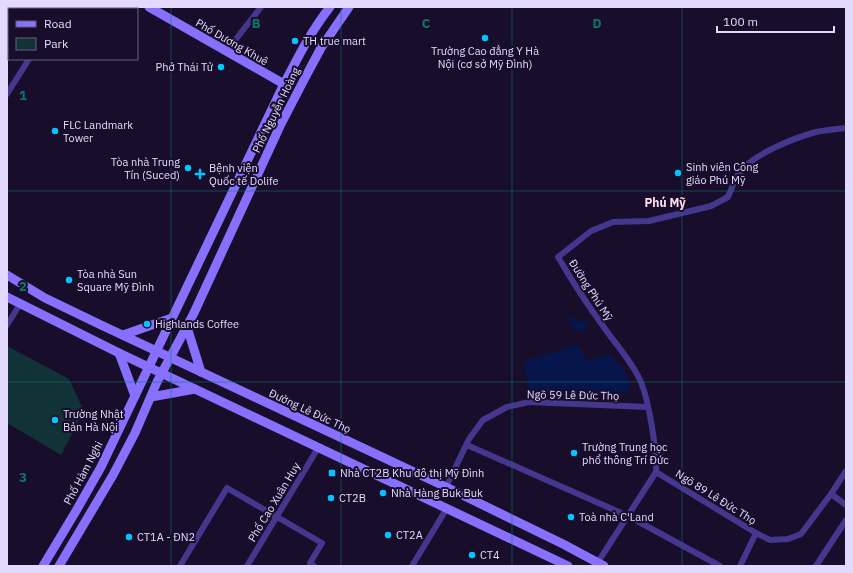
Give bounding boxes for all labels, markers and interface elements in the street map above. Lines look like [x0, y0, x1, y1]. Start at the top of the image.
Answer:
legend [8, 8, 138, 60]
scale bar [717, 8, 834, 34]
text: 100 m [723, 14, 758, 29]
text: B [252, 15, 261, 32]
text: C [422, 15, 431, 32]
text: D [592, 15, 602, 32]
text: Road [44, 16, 72, 31]
street label: Phố Dương Khuê [193, 16, 271, 68]
marker: Trường Cao đẳng Y Hà Nội (cơ sở Mỹ Đình) [480, 33, 490, 43]
place label: TH true mart [303, 34, 366, 48]
text: Park [44, 36, 69, 51]
marker: TH true mart [290, 36, 300, 46]
place label: Trường Cao đẳng Y Hà Nội (cơ sở Mỹ Đình) [431, 44, 539, 71]
place label: Phở Thái Tử [156, 60, 214, 74]
marker: Phở Thái Tử [216, 62, 226, 72]
street label: Phố Nguyễn Hoàng [249, 65, 303, 155]
text: 1 [19, 87, 27, 104]
place label: FLC Landmark Tower [63, 118, 133, 145]
marker: FLC Landmark Tower [50, 126, 60, 136]
place label: Tòa nhà Trung Tín (Suced) [111, 155, 180, 182]
place label: Sinh viên Công giáo Phú Mỹ [686, 160, 759, 187]
place label: Bệnh viện Quốc tế Dolife [209, 161, 279, 188]
marker: Tòa nhà Trung Tín (Suced) [183, 163, 193, 173]
marker: Bệnh viện Quốc tế Dolife [194, 168, 206, 180]
marker: Sinh viên Công giáo Phú Mỹ [673, 168, 683, 178]
district label: Phú Mỹ [644, 195, 686, 210]
street label: Đường Phú Mỹ [566, 257, 616, 324]
place label: Tòa nhà Sun Square Mỹ Đình [77, 267, 154, 294]
marker: Tòa nhà Sun Square Mỹ Đình [64, 275, 74, 285]
text: 2 [19, 278, 27, 295]
place label: Highlands Coffee [155, 317, 239, 331]
marker: Highlands Coffee [142, 319, 152, 329]
street label: Đường Lê Đức Thọ [267, 386, 353, 436]
street label: Ngõ 59 Lê Đức Thọ [527, 387, 619, 403]
place label: Trường Nhật Bản Hà Nội [63, 407, 124, 434]
marker: Trường Nhật Bản Hà Nội [50, 415, 60, 425]
street label: Phố Hàm Nghi [60, 439, 106, 507]
place label: Trường Trung học phổ thông Trí Đức [582, 440, 669, 467]
marker: Trường Trung học phổ thông Trí Đức [569, 448, 579, 458]
street label: Phố Cao Xuân Huy [245, 459, 304, 544]
place label: Nhà CT2B Khu đô thị Mỹ Đình [340, 466, 484, 480]
street label: Ngõ 89 Lê Đức Thọ [673, 467, 759, 527]
marker: Nhà CT2B Khu đô thị Mỹ Đình [327, 468, 337, 478]
text: 3 [19, 469, 27, 486]
place label: Nhà Hàng Buk Buk [391, 486, 483, 500]
marker: Nhà Hàng Buk Buk [378, 488, 388, 498]
place label: CT2B [339, 491, 366, 505]
marker: CT2B [326, 493, 336, 503]
place label: Toà nhà C'Land [579, 510, 654, 524]
marker: Toà nhà C'Land [566, 512, 576, 522]
place label: CT2A [396, 528, 423, 542]
place label: CT1A - ĐN2 [137, 530, 195, 544]
marker: CT2A [383, 530, 393, 540]
marker: CT1A - ĐN2 [124, 532, 134, 542]
place label: CT4 [480, 548, 500, 562]
marker: CT4 [467, 550, 477, 560]

